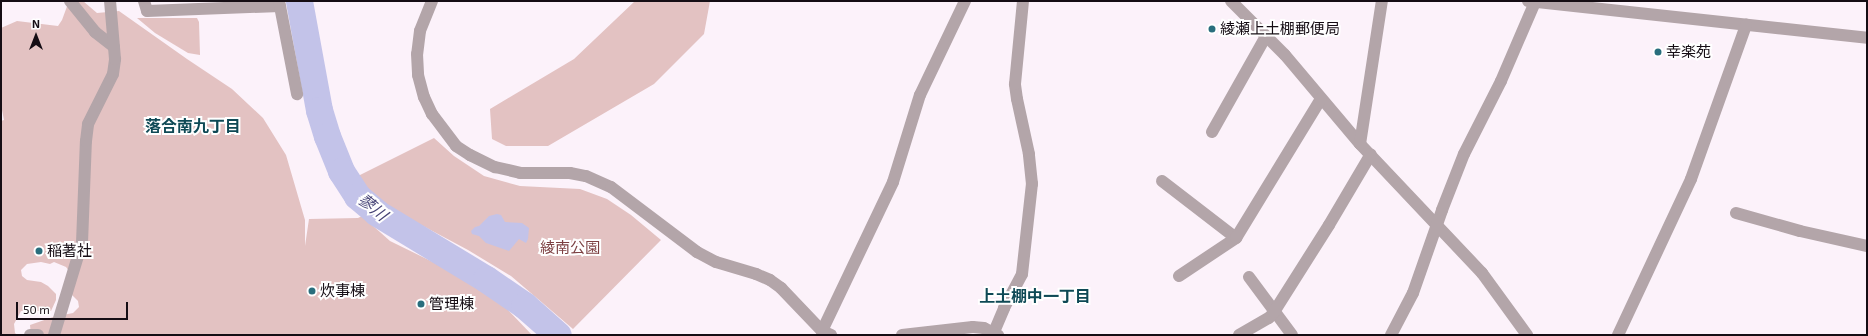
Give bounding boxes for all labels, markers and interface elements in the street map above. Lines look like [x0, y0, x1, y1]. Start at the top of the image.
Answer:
north arrow [16, 16, 56, 56]
text: N [32, 17, 40, 30]
place label: 綾瀬上土棚郵便局 [1220, 20, 1340, 38]
marker: 綾瀬上土棚郵便局 [1207, 24, 1217, 34]
place label: 幸楽苑 [1666, 43, 1711, 61]
marker: 幸楽苑 [1653, 47, 1663, 57]
district label: 落合南九丁目 [145, 116, 241, 136]
water label: 蓼川 [355, 189, 391, 225]
park label: 綾南公園 [540, 239, 600, 257]
place label: 稲著社 [47, 242, 92, 260]
marker: 稲著社 [34, 246, 44, 256]
place label: 炊事棟 [320, 282, 365, 300]
marker: 炊事棟 [307, 286, 317, 296]
district label: 上土棚中一丁目 [979, 286, 1091, 306]
scale bar [18, 294, 130, 320]
place label: 管理棟 [429, 295, 474, 313]
marker: 管理棟 [416, 299, 426, 309]
text: 50 m [23, 302, 50, 316]

